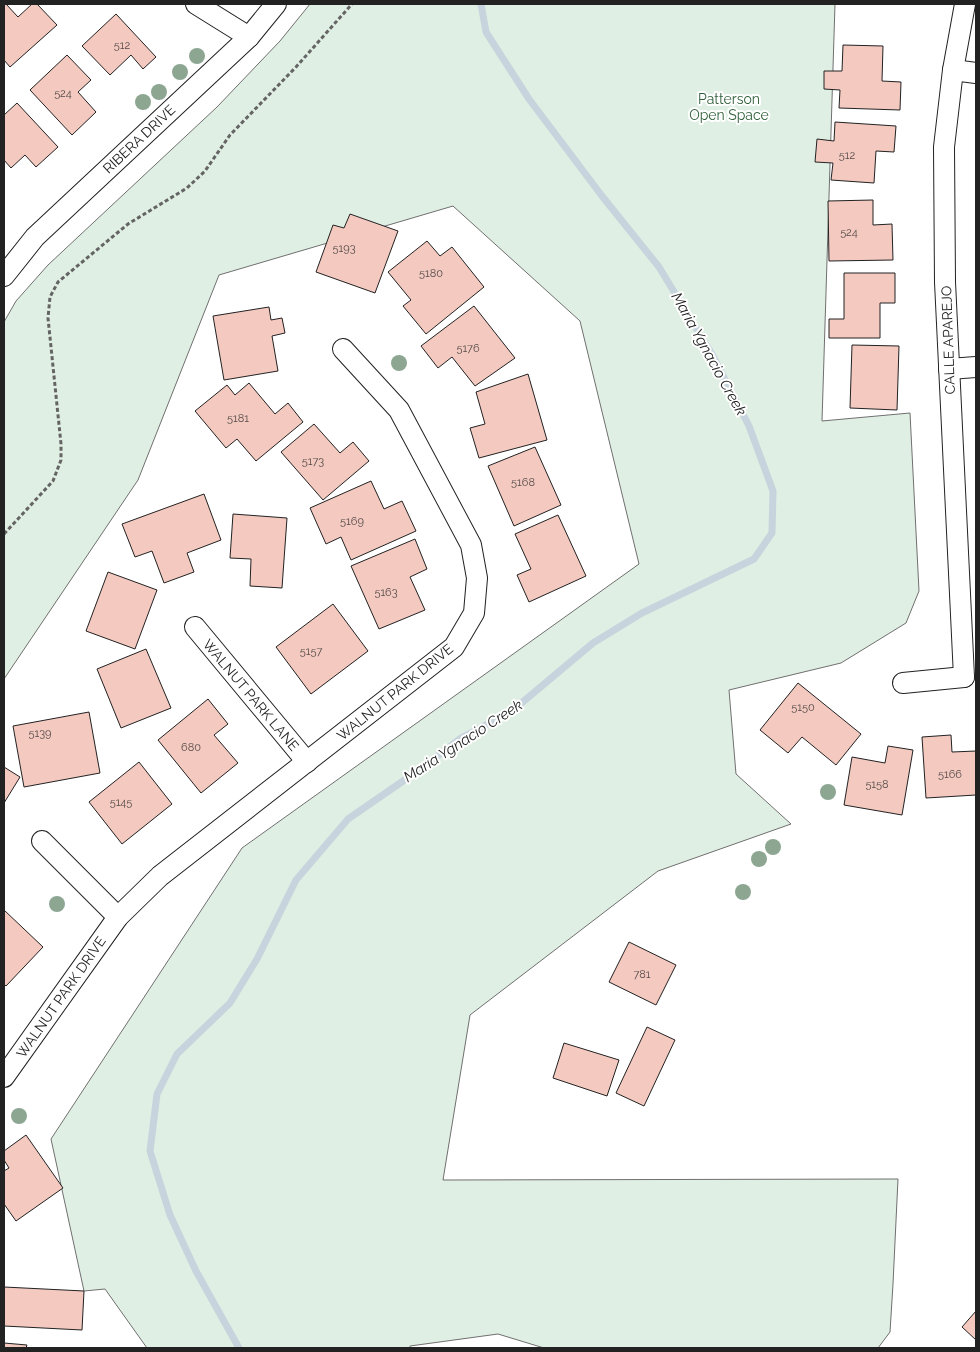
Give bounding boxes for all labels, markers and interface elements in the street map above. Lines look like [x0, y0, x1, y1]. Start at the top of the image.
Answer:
house number: 512 [114, 39, 130, 52]
house number: 524 [54, 87, 72, 100]
park label: Patterson Open Space [689, 91, 769, 123]
street label: RIBERA DRIVE [100, 101, 178, 177]
house number: 512 [839, 149, 855, 162]
house number: 524 [840, 226, 858, 239]
house number: 5193 [332, 242, 356, 255]
house number: 5180 [419, 267, 443, 280]
street label: CALLE APAREJO [938, 285, 958, 395]
water label: Maria Ygnacio Creek [668, 289, 750, 419]
house number: 5176 [456, 342, 480, 355]
house number: 5181 [227, 412, 249, 425]
house number: 5173 [302, 455, 324, 468]
house number: 5168 [511, 476, 535, 489]
house number: 5169 [340, 515, 364, 528]
house number: 5163 [374, 586, 398, 599]
street label: WALNUT PARK LANE [200, 636, 302, 754]
street label: WALNUT PARK DRIVE [334, 640, 456, 744]
house number: 5157 [300, 645, 322, 658]
water label: Maria Ygnacio Creek [400, 696, 526, 786]
house number: 5150 [791, 701, 815, 714]
house number: 5139 [28, 727, 52, 740]
house number: 680 [181, 741, 201, 754]
house number: 5166 [938, 768, 962, 781]
house number: 5158 [865, 778, 889, 791]
house number: 5145 [110, 796, 132, 809]
street label: WALNUT PARK DRIVE [13, 933, 109, 1061]
house number: 781 [633, 968, 651, 981]

